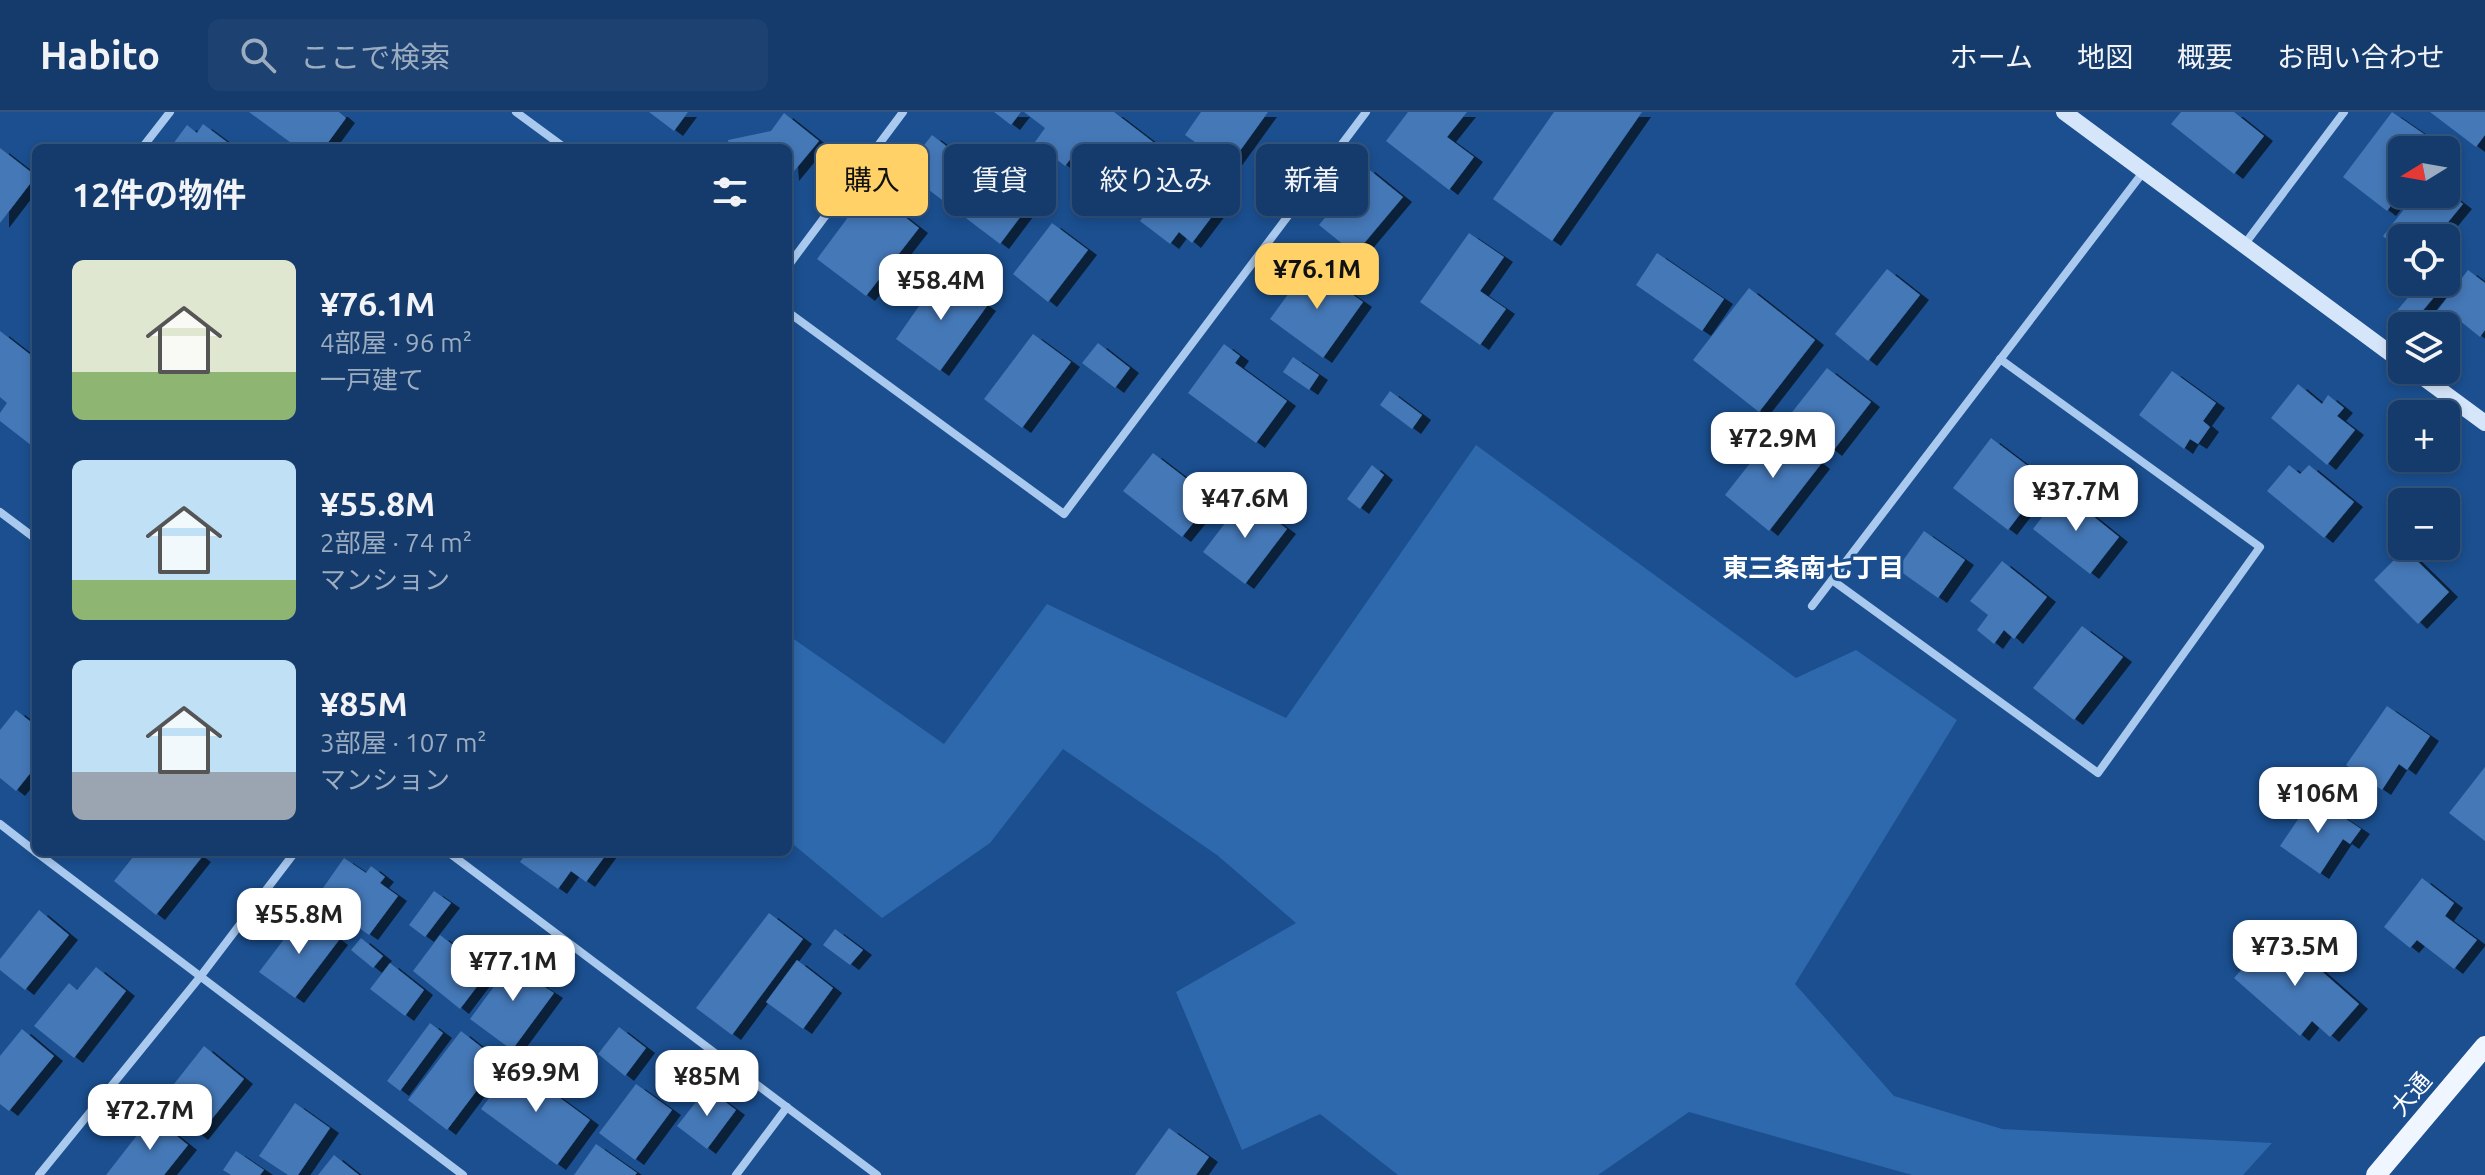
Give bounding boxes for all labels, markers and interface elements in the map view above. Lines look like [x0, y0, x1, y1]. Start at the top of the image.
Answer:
search box [208, 19, 768, 91]
icon: search [236, 33, 280, 77]
text: Habito [40, 34, 160, 76]
text: ここで検索 [300, 40, 450, 74]
text: ホーム [1950, 41, 2033, 72]
text: 地図 [2077, 41, 2133, 72]
text: 概要 [2177, 41, 2233, 72]
text: お問い合わせ [2277, 41, 2445, 72]
north arrow [2388, 136, 2460, 208]
map controls [2388, 136, 2460, 560]
chip: 購入 [816, 144, 928, 216]
chip: 賃貸 [944, 144, 1056, 216]
chip: 絞り込み [1072, 144, 1240, 216]
chip: 新着 [1256, 144, 1368, 216]
icon: filters [708, 170, 752, 214]
text: 12件の物件 [72, 175, 246, 213]
button: locate [2388, 224, 2460, 296]
pin: ¥76.1M [1252, 243, 1382, 311]
pin: ¥58.4M [876, 254, 1006, 322]
text: ¥76.1M [1273, 254, 1361, 283]
text: ¥58.4M [897, 265, 985, 294]
text: ¥76.1M [320, 284, 435, 322]
icon: home [136, 292, 232, 388]
button: layers [2388, 312, 2460, 384]
text: 4部屋 · 96 m² [320, 328, 472, 357]
text: 一戸建て [320, 365, 424, 394]
button: + [2388, 400, 2460, 472]
pin: ¥72.9M [1708, 412, 1838, 480]
text: ¥72.9M [1729, 423, 1817, 452]
pin: ¥37.7M [2011, 465, 2141, 533]
pin: ¥47.6M [1180, 472, 1310, 540]
text: ¥37.7M [2032, 476, 2120, 505]
text: ¥47.6M [1201, 483, 1289, 512]
text: ¥55.8M [320, 484, 435, 522]
button: − [2388, 488, 2460, 560]
icon: home [136, 492, 232, 588]
text: 2部屋 · 74 m² [320, 528, 472, 557]
district label: 東三条南七丁目 [1722, 553, 1904, 582]
text: マンション [320, 565, 450, 594]
text: ¥85M [320, 684, 408, 722]
icon: home [136, 692, 232, 788]
text: 3部屋 · 107 m² [320, 728, 487, 757]
text: マンション [320, 765, 450, 794]
pin: ¥106M [2262, 767, 2374, 835]
text: ¥106M [2277, 778, 2359, 807]
pin: ¥55.8M [234, 888, 364, 956]
text: ¥55.8M [255, 899, 343, 928]
pin: ¥73.5M [2230, 920, 2360, 988]
text: ¥73.5M [2251, 931, 2339, 960]
pin: ¥77.1M [448, 935, 578, 1003]
text: ¥77.1M [469, 946, 557, 975]
pin: ¥69.9M [471, 1046, 601, 1114]
pin: ¥85M [660, 1050, 754, 1118]
text: ¥69.9M [492, 1057, 580, 1086]
text: ¥85M [673, 1061, 741, 1090]
street label: 大通 [2385, 1067, 2437, 1121]
pin: ¥72.7M [85, 1084, 215, 1152]
text: ¥72.7M [106, 1095, 194, 1124]

